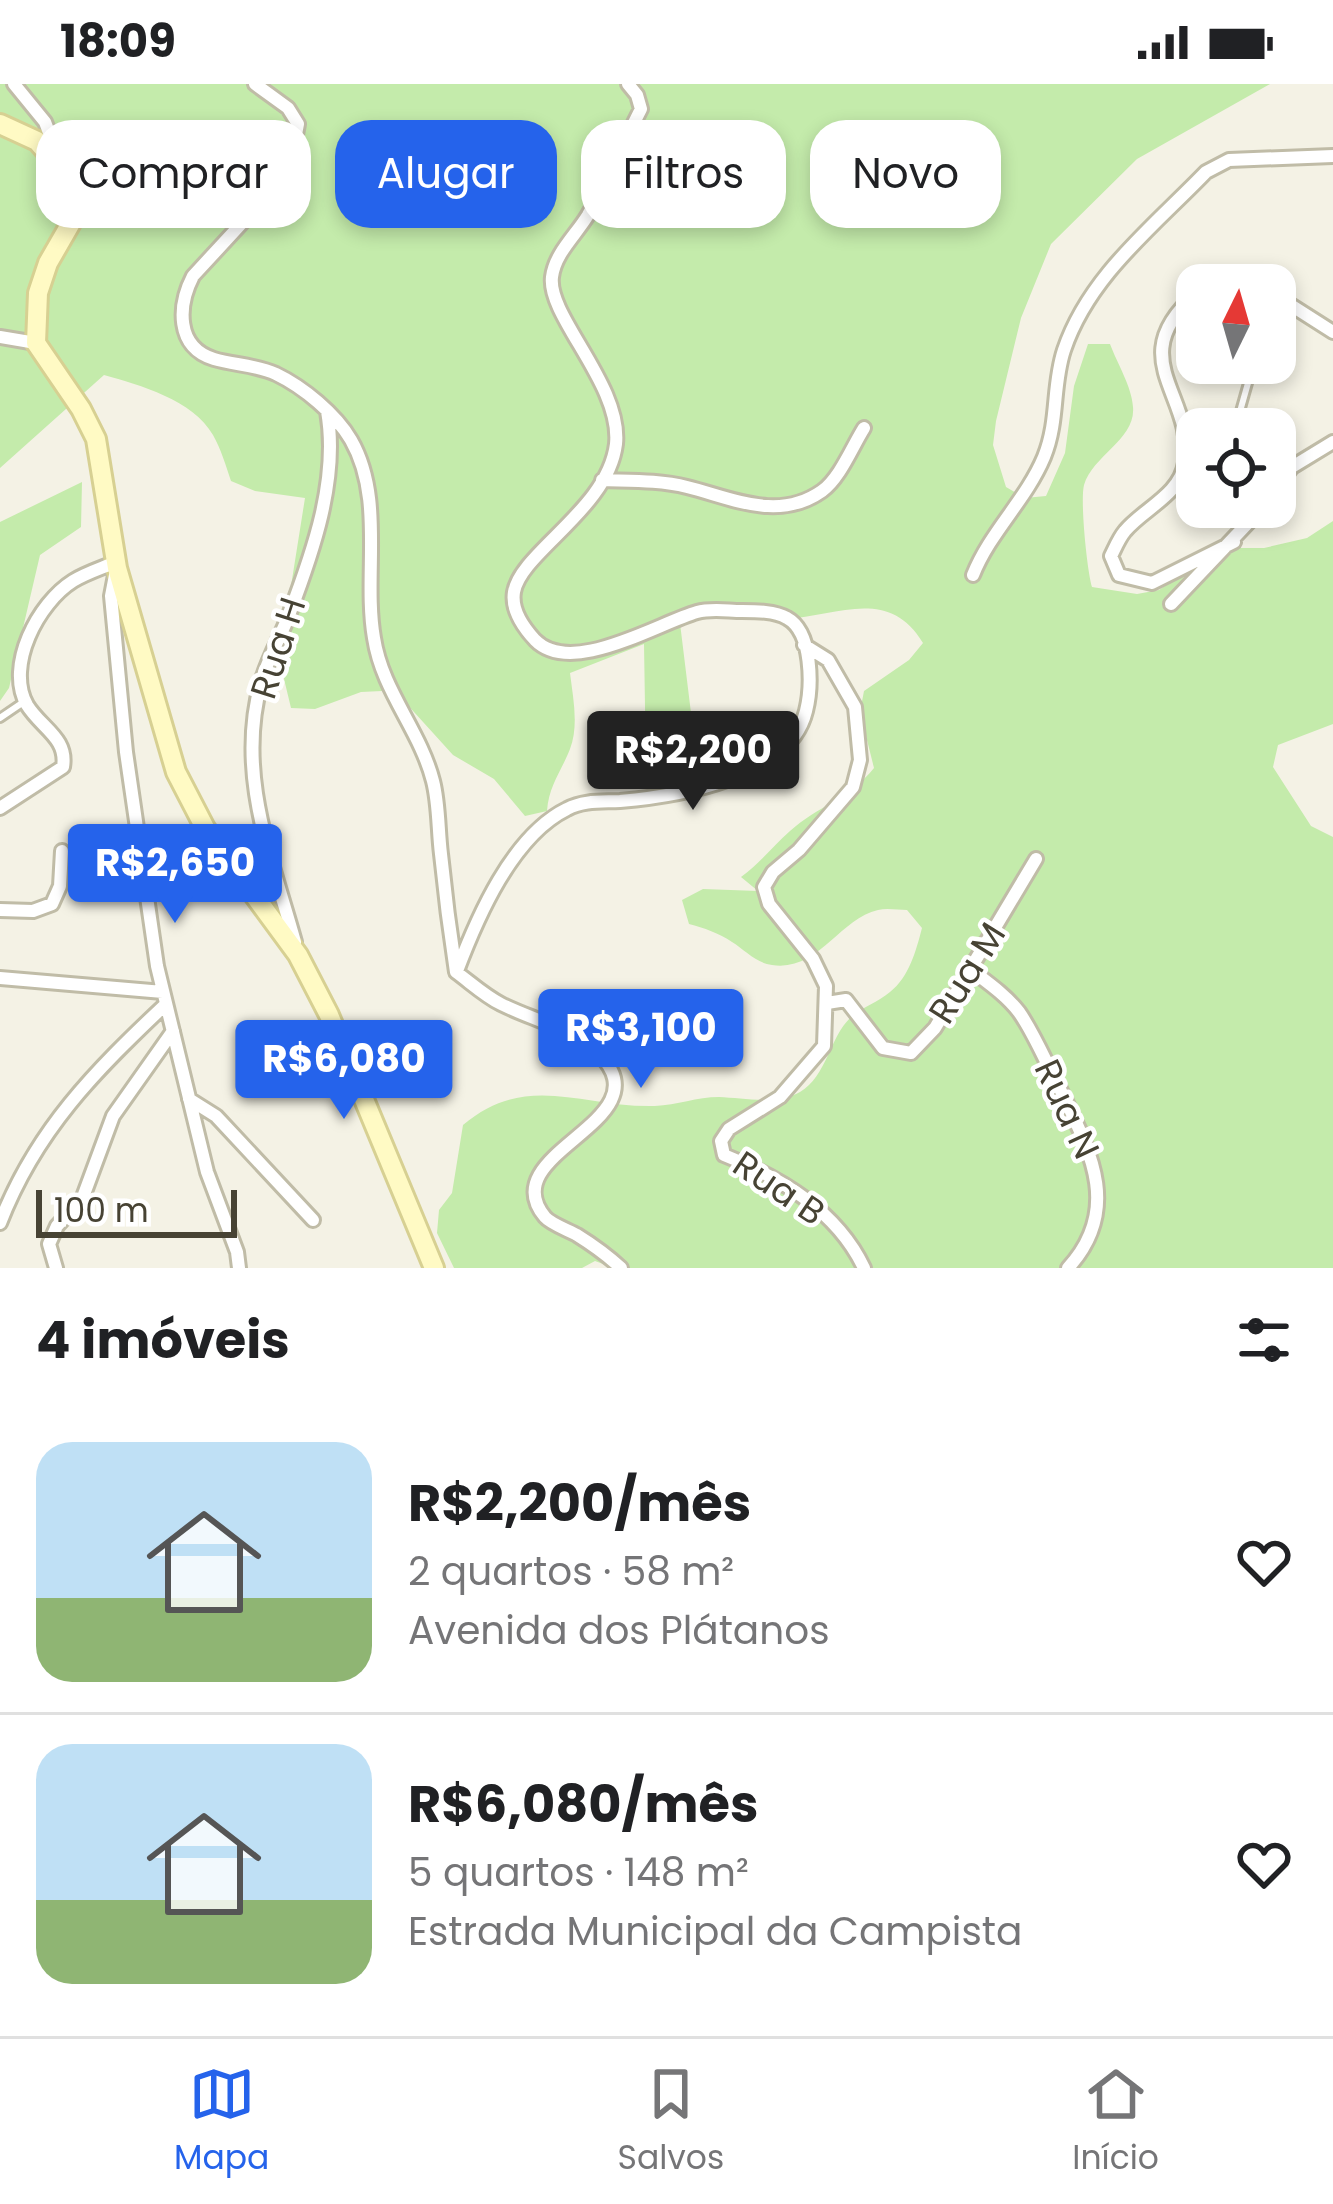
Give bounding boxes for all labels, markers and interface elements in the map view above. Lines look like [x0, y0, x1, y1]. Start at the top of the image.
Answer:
text: 18:09 [60, 10, 176, 73]
chip: Comprar [36, 120, 311, 228]
chip: Alugar [335, 120, 557, 228]
chip: Filtros [581, 120, 786, 228]
chip: Novo [810, 120, 1001, 228]
north arrow [1176, 264, 1296, 384]
map controls [1176, 264, 1296, 528]
button: locate [1176, 408, 1296, 528]
street label: Rua H [238, 591, 318, 705]
pin: R$2,200 [582, 711, 804, 813]
text: R$2,200 [614, 722, 772, 777]
pin: R$2,650 [64, 824, 286, 926]
text: R$2,650 [95, 835, 255, 890]
street label: Rua M [916, 913, 1018, 1033]
pin: R$3,100 [530, 989, 752, 1091]
text: R$3,100 [565, 1000, 717, 1055]
pin: R$6,080 [233, 1020, 455, 1122]
text: R$6,080 [262, 1031, 426, 1086]
street label: Rua N [1022, 1051, 1112, 1167]
street label: Rua B [723, 1139, 835, 1237]
scale bar [36, 1184, 237, 1237]
text: 100 m [54, 1187, 149, 1234]
text: 4 imóveis [36, 1304, 290, 1376]
icon: filters [1231, 1307, 1297, 1373]
text: R$2,200/mês [408, 1467, 751, 1539]
icon: home [132, 1490, 276, 1634]
icon: heart [1231, 1529, 1297, 1595]
text: 2 quartos · 58 m² [408, 1544, 734, 1599]
text: Avenida dos Plátanos [408, 1603, 830, 1658]
text: R$6,080/mês [408, 1768, 758, 1840]
icon: home [132, 1792, 276, 1936]
icon: heart [1231, 1831, 1297, 1897]
text: 5 quartos · 148 m² [408, 1845, 749, 1900]
text: Estrada Municipal da Campista [408, 1904, 1022, 1959]
tab: Mapa [174, 2061, 269, 2183]
tab: Salvos [618, 2061, 724, 2183]
tab: Início [1072, 2061, 1159, 2183]

